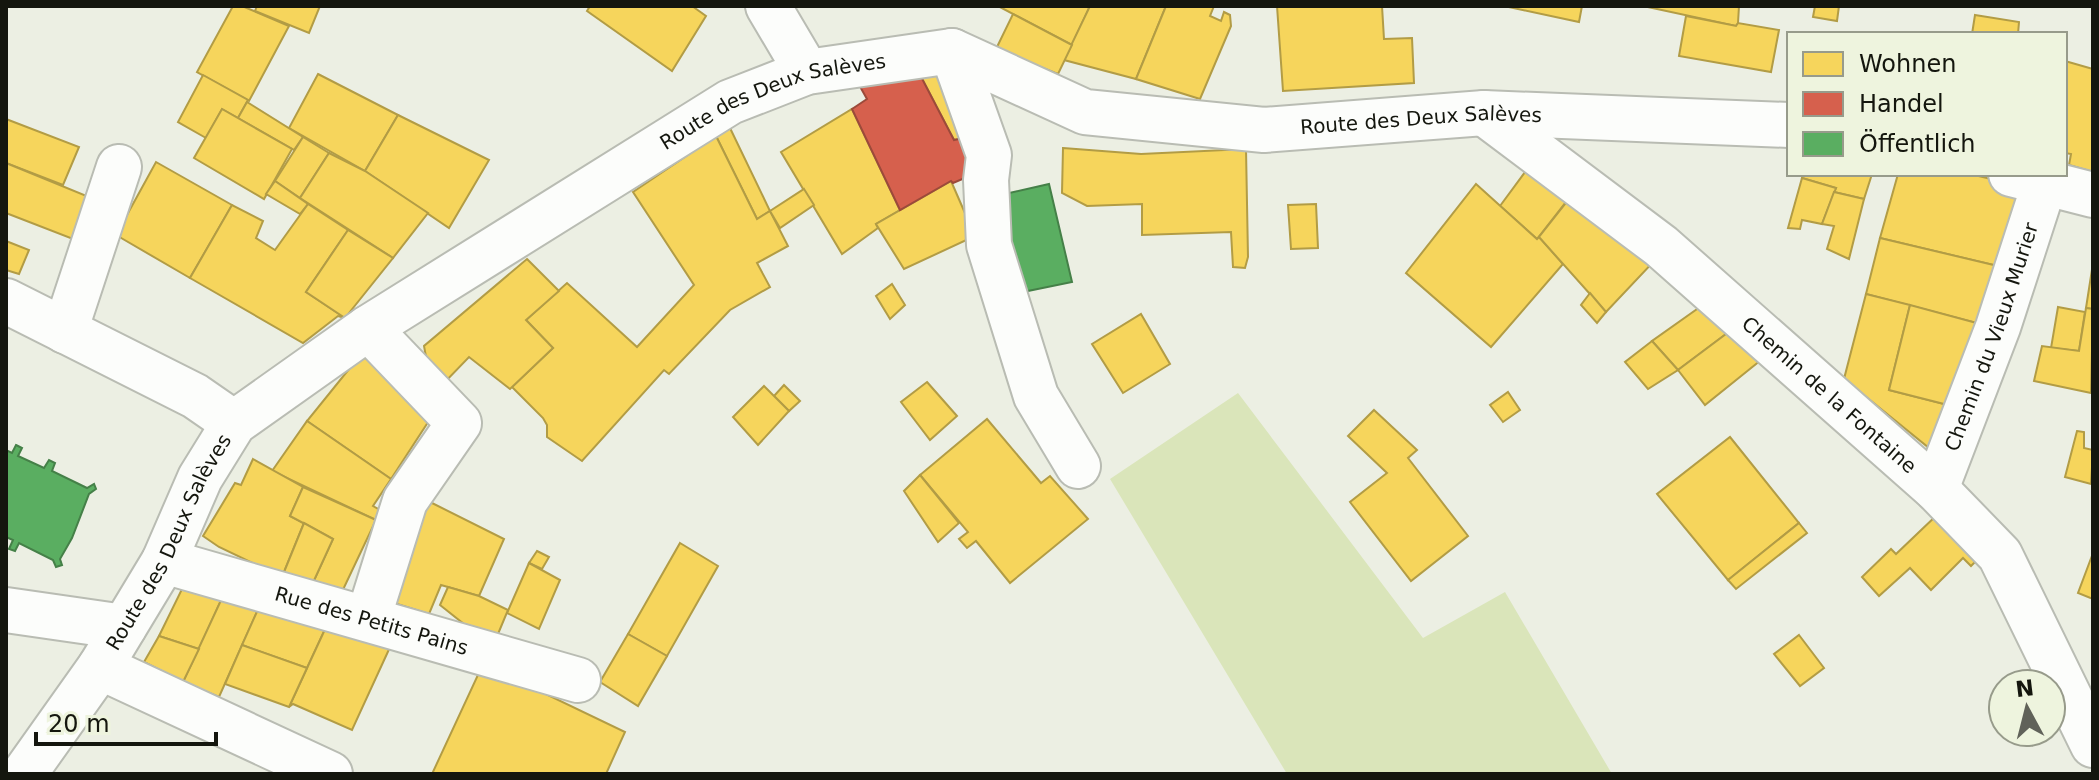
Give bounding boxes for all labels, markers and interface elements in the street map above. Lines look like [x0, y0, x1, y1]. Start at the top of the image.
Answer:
legend [1787, 32, 2067, 176]
street label: Route des Deux Salèves [655, 49, 887, 155]
text: Wohnen [1859, 50, 1956, 78]
text: Handel [1859, 90, 1944, 118]
street label: Route des Deux Salèves [1299, 101, 1542, 139]
text: Öffentlich [1859, 129, 1976, 158]
street label: Chemin du Vieux Murier [1940, 219, 2043, 455]
street label: Chemin de la Fontaine [1737, 311, 1922, 478]
street label: Route des Deux Salèves [101, 429, 236, 655]
street label: Rue des Petits Pains [272, 582, 471, 660]
north arrow [1987, 668, 2067, 748]
text: N [2014, 675, 2035, 702]
scale bar [36, 696, 216, 746]
text: 20 m [48, 710, 110, 738]

